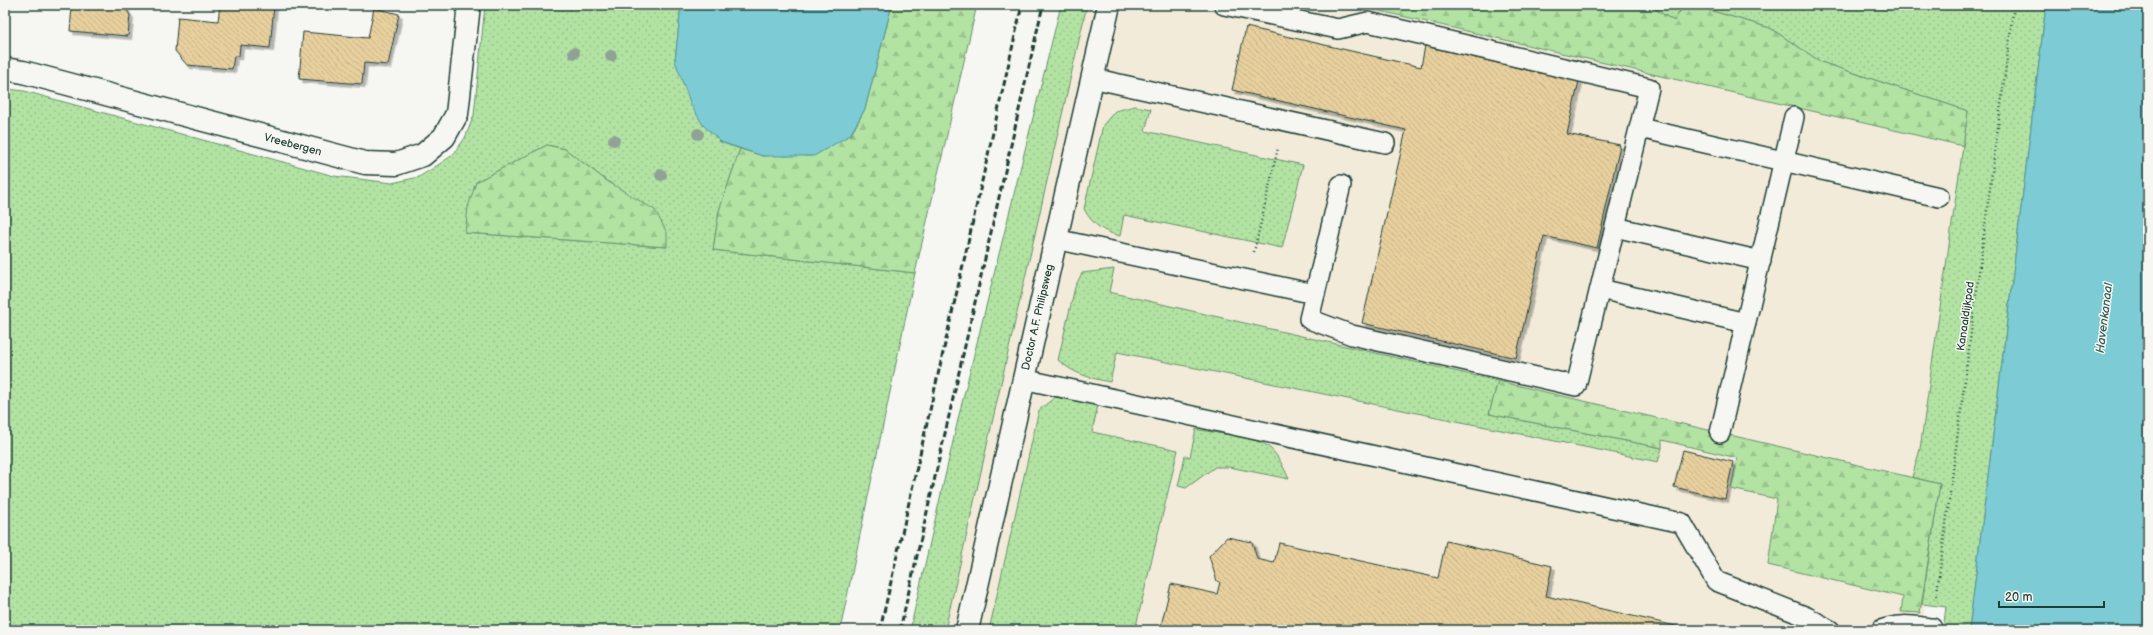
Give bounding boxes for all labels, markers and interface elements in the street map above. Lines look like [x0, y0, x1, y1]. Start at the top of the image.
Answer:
street label: Vreebergen [263, 131, 323, 158]
street label: Doctor A.F. Philipsweg [1019, 263, 1056, 371]
street label: Kanaaldijkpad [1954, 280, 1977, 352]
water label: Havenkanaal [2093, 281, 2116, 354]
scale bar [1999, 583, 2104, 609]
text: 20 m [2005, 590, 2032, 605]

